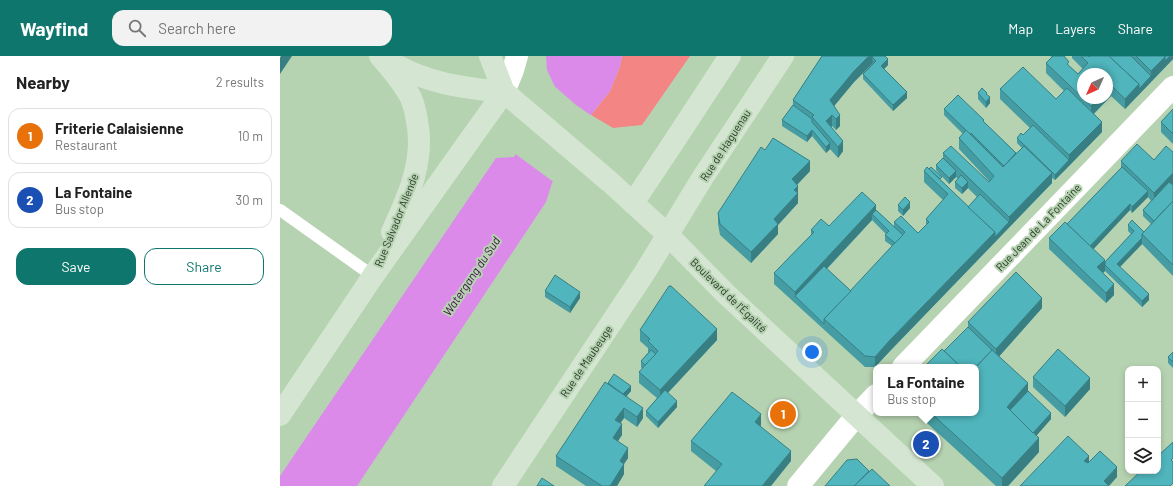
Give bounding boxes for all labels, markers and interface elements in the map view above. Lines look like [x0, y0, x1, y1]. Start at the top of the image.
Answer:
search box [112, 10, 392, 46]
text: Wayfind [20, 17, 88, 40]
icon: search [126, 17, 148, 39]
text: Search here [158, 19, 236, 37]
text: Map [1008, 20, 1033, 37]
text: Layers [1055, 20, 1096, 37]
text: Share [1118, 20, 1153, 37]
north arrow [1077, 68, 1113, 104]
text: Nearby [16, 72, 70, 92]
text: 2 results [216, 74, 264, 90]
street label: Rue de Haguenau [697, 107, 753, 183]
text: Friterie Calaisienne [55, 119, 184, 137]
text: 1 [28, 128, 32, 144]
text: 10 m [238, 128, 263, 144]
text: Restaurant [55, 137, 117, 153]
street label: Rue Salvador Allende [371, 171, 421, 269]
street label: Rue Jean de La Fontaine [993, 180, 1083, 273]
text: La Fontaine [55, 183, 132, 201]
text: 2 [26, 192, 34, 208]
text: 30 m [236, 192, 263, 208]
text: Bus stop [55, 201, 104, 217]
water label: Watergang du Sud [439, 233, 503, 318]
button: Save [16, 248, 136, 285]
button: Share [144, 248, 264, 285]
street label: Boulevard de l'Égalité [688, 255, 770, 335]
street label: Rue de Maubeuge [557, 323, 615, 399]
your location [802, 342, 822, 362]
popup [873, 364, 979, 416]
map controls [1125, 366, 1161, 474]
button: + [1125, 366, 1161, 402]
text: La Fontaine [887, 373, 965, 391]
text: Bus stop [887, 391, 936, 407]
pin: 1 [770, 399, 796, 429]
button: − [1125, 402, 1161, 438]
pin: 2 [913, 429, 939, 459]
button: layers [1125, 438, 1161, 474]

